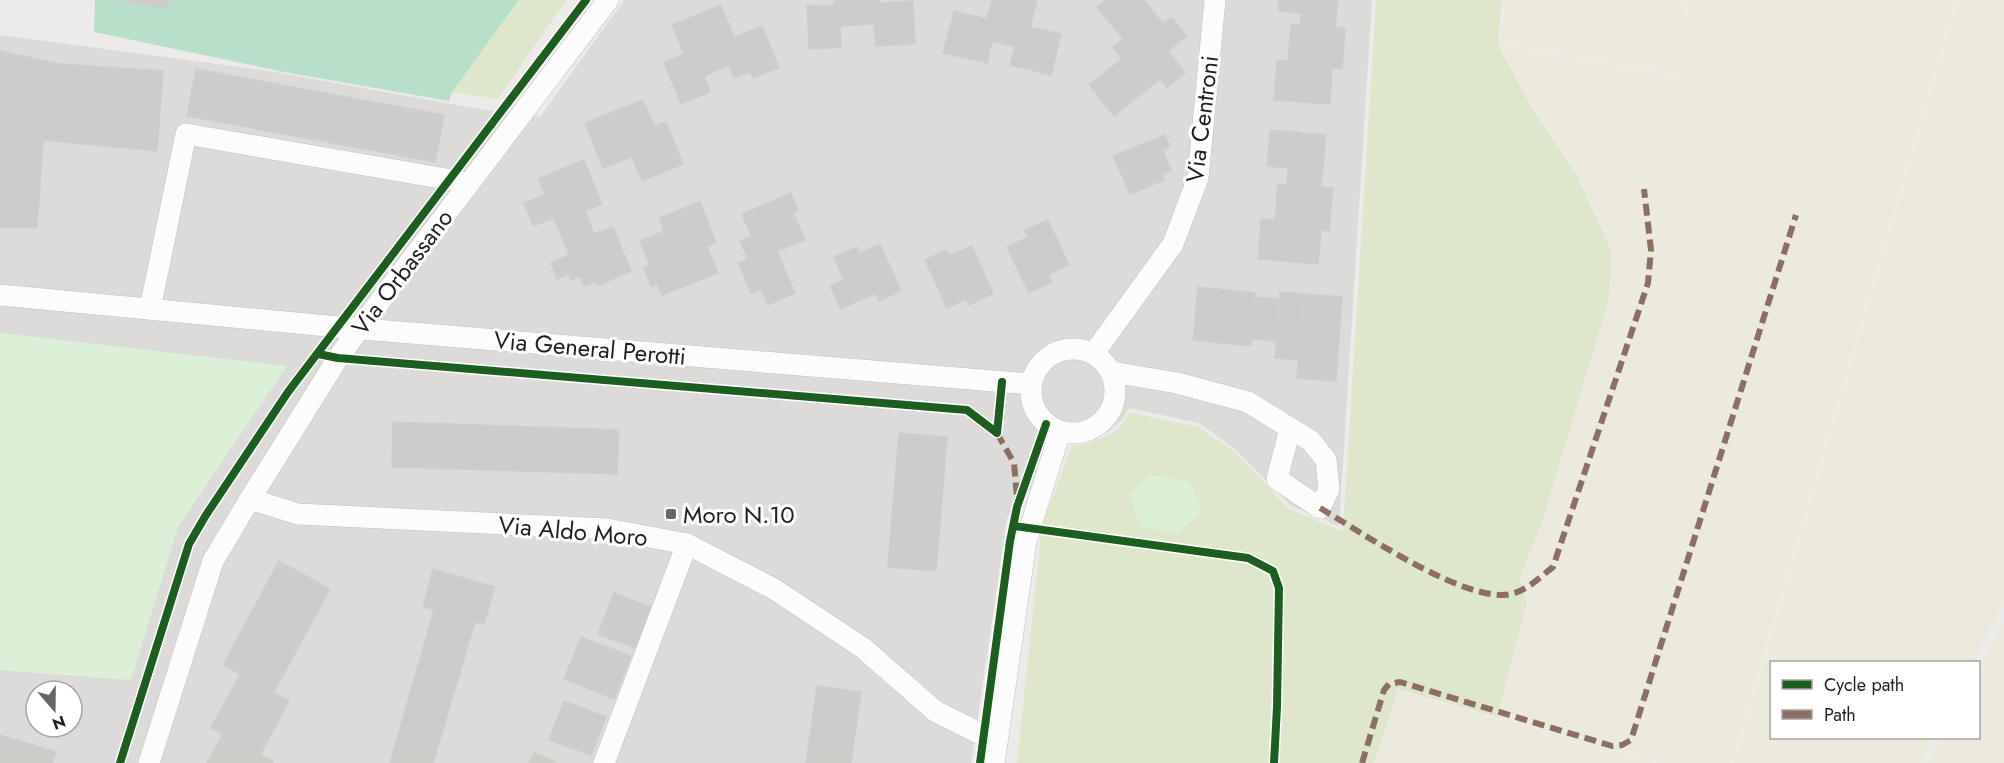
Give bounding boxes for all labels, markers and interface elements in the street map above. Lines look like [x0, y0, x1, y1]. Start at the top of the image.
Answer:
street label: Via Centroni [1177, 53, 1227, 185]
street label: Via Orbassano [343, 202, 461, 342]
street label: Via General Perotti [492, 322, 688, 374]
place label: Moro N.10 [683, 497, 795, 532]
street label: Via Aldo Moro [497, 507, 649, 555]
marker: Moro N.10 [664, 507, 678, 521]
legend [1770, 661, 1980, 739]
text: Cycle path [1824, 672, 1904, 698]
north arrow [24, 679, 84, 739]
text: Path [1824, 702, 1856, 728]
text: N [49, 710, 69, 736]

